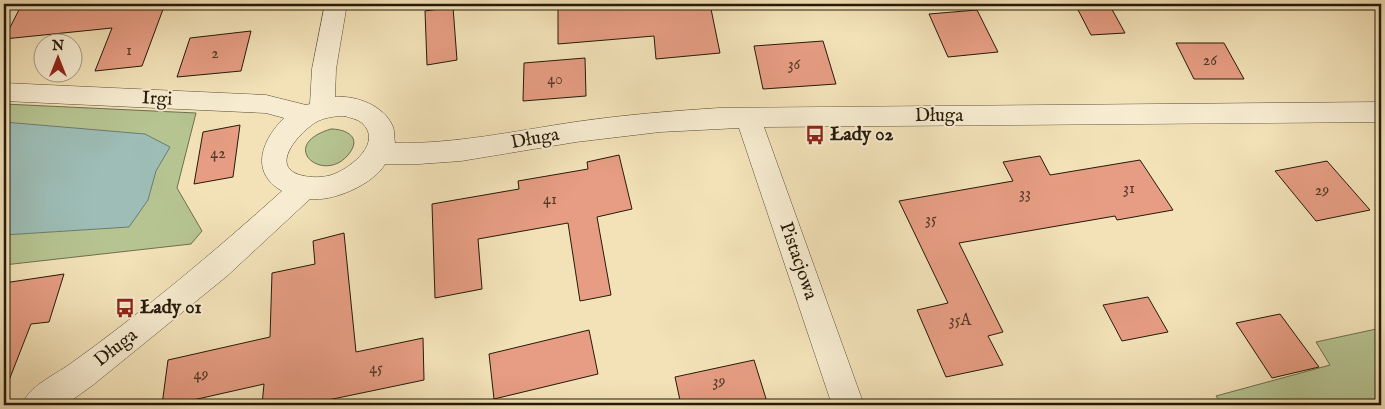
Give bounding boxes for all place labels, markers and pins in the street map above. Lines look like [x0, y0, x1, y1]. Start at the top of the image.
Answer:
place label: Łady 02 [830, 123, 894, 147]
bus stop icon: Łady 02 [804, 124, 826, 146]
place label: Łady 01 [140, 296, 202, 320]
bus stop icon: Łady 01 [114, 297, 136, 319]

